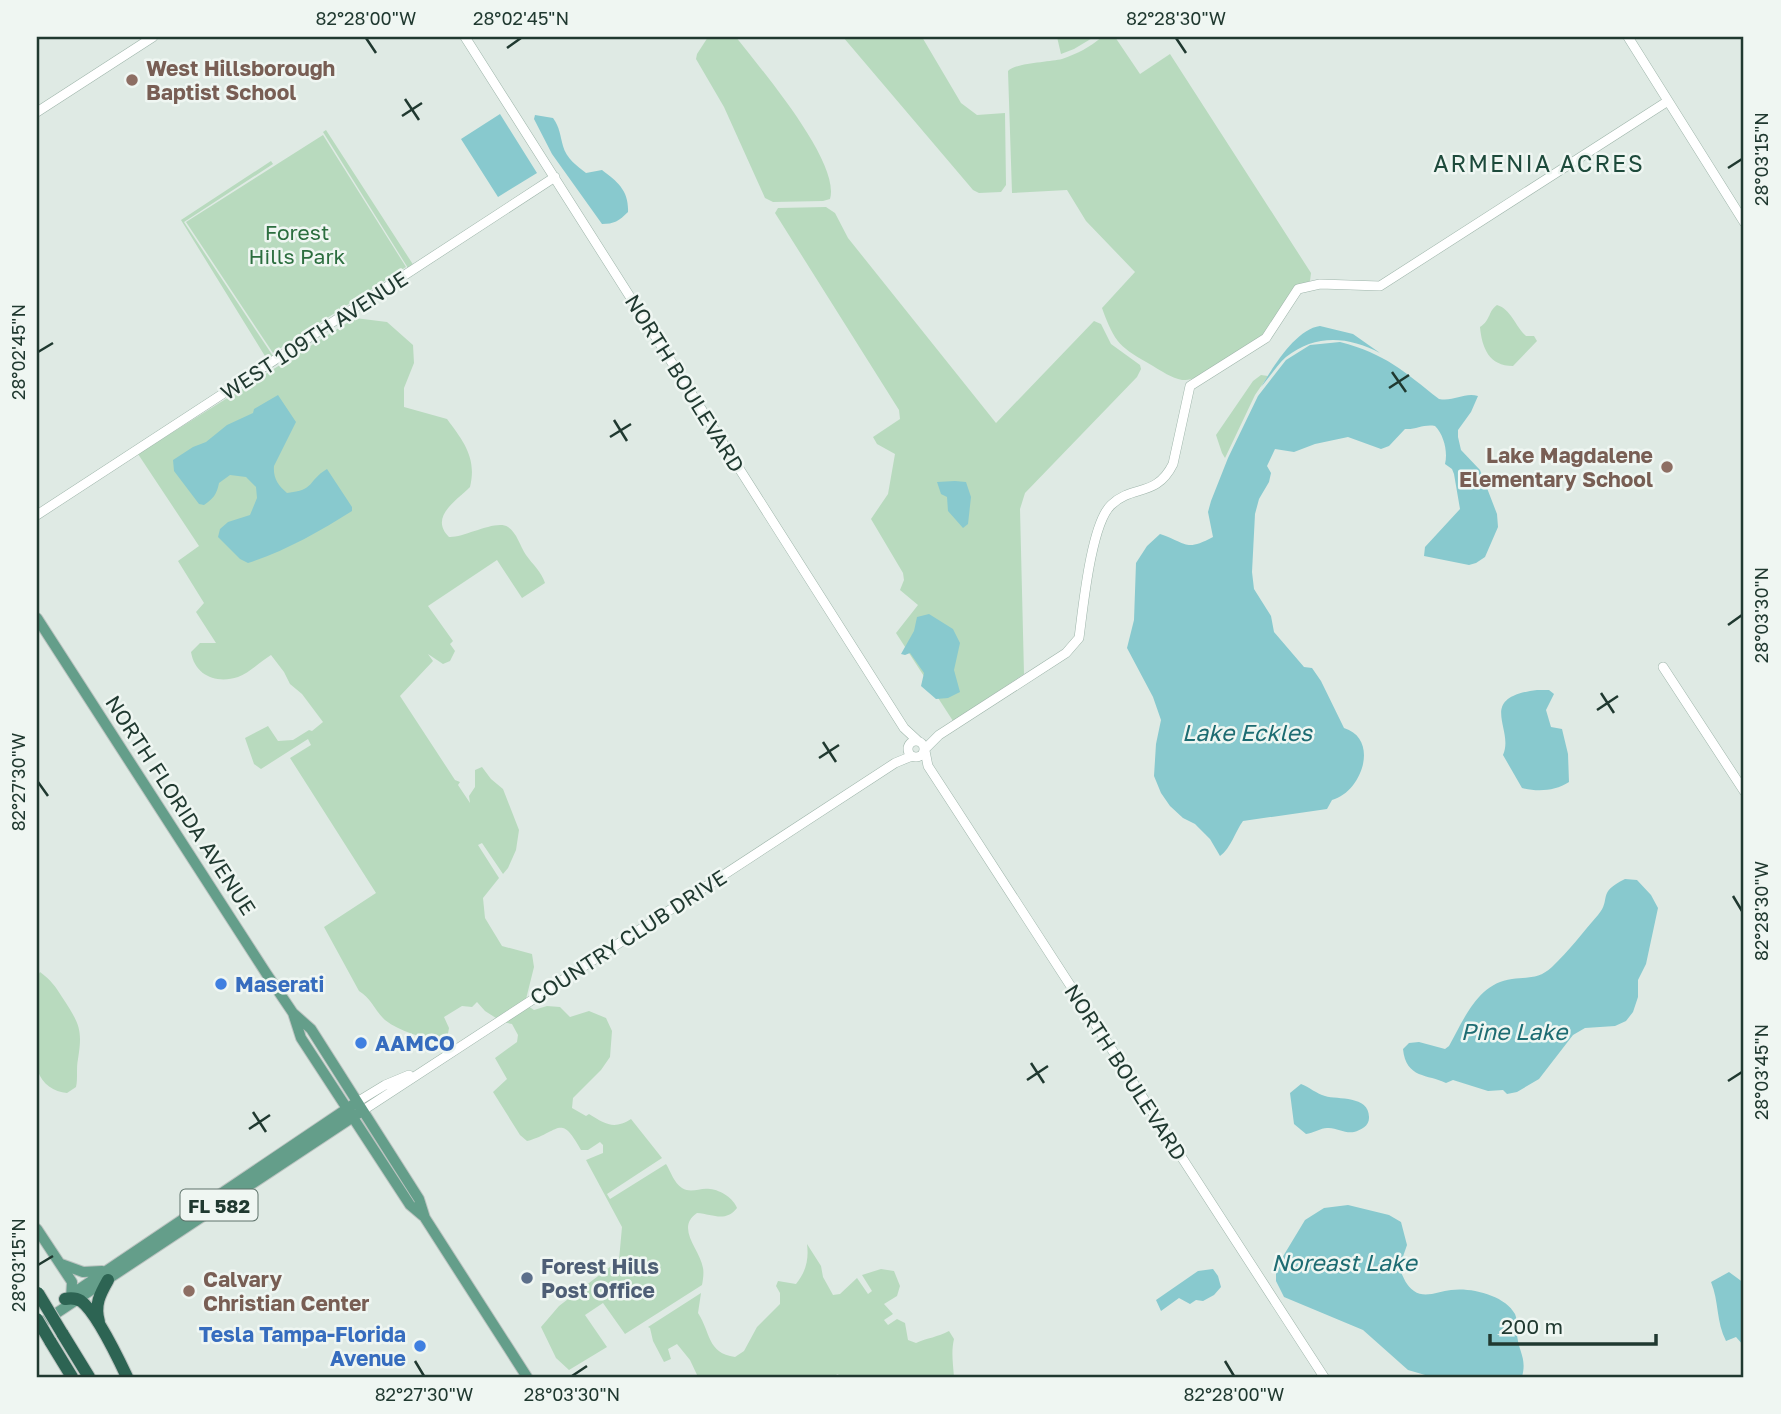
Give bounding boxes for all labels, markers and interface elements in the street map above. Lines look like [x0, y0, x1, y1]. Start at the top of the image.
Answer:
text: 82°28'00"W [316, 7, 416, 29]
text: 28°02'45"N [473, 7, 569, 29]
text: 82°28'30"W [1126, 7, 1226, 29]
place label: West Hillsborough Baptist School [146, 55, 335, 105]
marker: West Hillsborough Baptist School [124, 72, 140, 88]
text: 28°03'15"N [1750, 112, 1772, 206]
district label: ARMENIA ACRES [1433, 149, 1645, 177]
park label: Forest Hills Park [249, 219, 346, 269]
street label: WEST 109TH AVENUE [216, 265, 412, 405]
street label: NORTH BOULEVARD [620, 289, 750, 477]
text: 28°02'45"N [7, 304, 29, 400]
place label: Lake Magdalene Elementary School [1459, 442, 1653, 492]
marker: Lake Magdalene Elementary School [1659, 459, 1675, 475]
text: 28°03'30"N [1750, 567, 1772, 663]
street label: NORTH FLORIDA AVENUE [100, 690, 262, 920]
water label: Lake Eckles [1182, 718, 1313, 746]
text: 82°27'30"W [7, 733, 29, 831]
text: 82°28'30"W [1750, 861, 1772, 961]
street label: COUNTRY CLUB DRIVE [525, 864, 731, 1010]
place label: Maserati [235, 971, 324, 997]
marker: Maserati [213, 976, 229, 992]
street label: NORTH BOULEVARD [1059, 979, 1193, 1165]
water label: Pine Lake [1461, 1017, 1569, 1045]
text: 28°03'45"N [1750, 1024, 1772, 1120]
place label: AAMCO [375, 1030, 455, 1056]
marker: AAMCO [353, 1035, 369, 1051]
road number: FL 582 [180, 1190, 258, 1220]
text: 28°03'15"N [7, 1218, 29, 1312]
water label: Noreast Lake [1271, 1248, 1419, 1276]
place label: Forest Hills Post Office [541, 1253, 659, 1303]
place label: Calvary Christian Center [203, 1266, 369, 1316]
marker: Forest Hills Post Office [519, 1270, 535, 1286]
marker: Calvary Christian Center [181, 1283, 197, 1299]
scale bar [1490, 1302, 1657, 1346]
text: 200 m [1501, 1313, 1563, 1339]
place label: Tesla Tampa-Florida Avenue [199, 1321, 406, 1371]
marker: Tesla Tampa-Florida Avenue [412, 1338, 428, 1354]
text: 82°27'30"W [375, 1383, 473, 1405]
text: 28°03'30"N [524, 1383, 620, 1405]
text: 82°28'00"W [1184, 1383, 1284, 1405]

